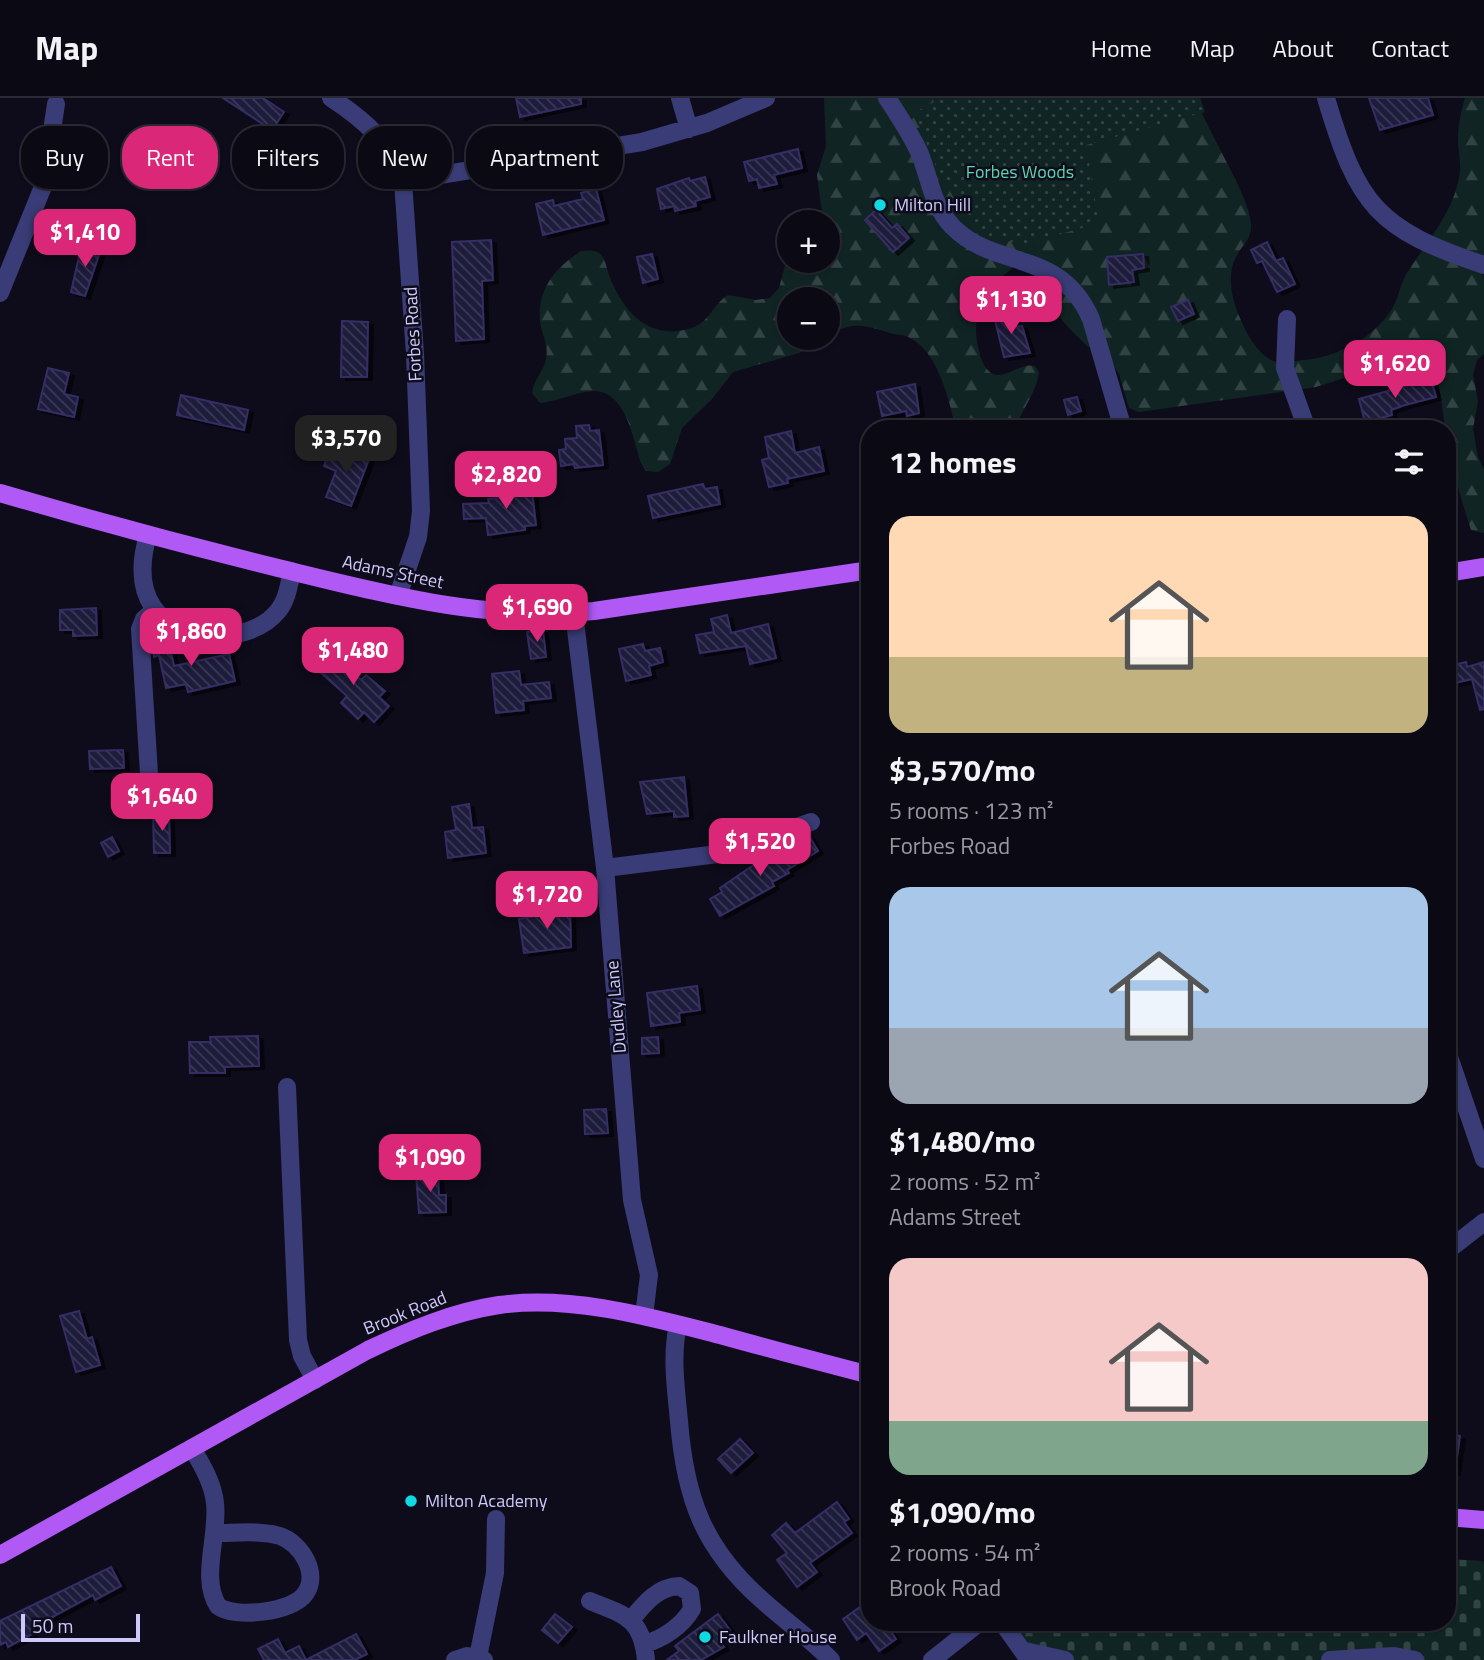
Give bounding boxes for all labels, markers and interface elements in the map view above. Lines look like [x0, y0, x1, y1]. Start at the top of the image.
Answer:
text: Map [35, 23, 98, 73]
text: Home [1091, 30, 1152, 66]
text: Map [1190, 30, 1235, 66]
text: About [1273, 30, 1333, 66]
text: Contact [1371, 30, 1449, 66]
chip: Buy [21, 126, 108, 189]
chip: Rent [122, 126, 218, 189]
chip: Filters [232, 126, 344, 189]
chip: New [358, 126, 452, 189]
chip: Apartment [466, 126, 623, 189]
park label: Forbes Woods [966, 158, 1074, 185]
place label: Milton Hill [894, 191, 971, 218]
marker: Milton Hill [872, 197, 888, 213]
pin: $1,410 [28, 209, 142, 269]
map controls [777, 210, 840, 350]
button: + [777, 210, 840, 273]
text: $1,410 [50, 214, 120, 249]
pin: $1,130 [954, 276, 1068, 336]
text: $1,130 [976, 281, 1046, 316]
street label: Forbes Road [397, 286, 428, 382]
button: − [777, 287, 840, 350]
pin: $1,620 [1338, 341, 1452, 400]
text: $1,620 [1360, 345, 1430, 380]
pin: $3,570 [289, 416, 403, 475]
text: $3,570 [311, 420, 381, 455]
text: 12 homes [889, 439, 1016, 485]
icon: filters [1390, 443, 1428, 481]
pin: $2,820 [449, 452, 563, 511]
text: $2,820 [471, 456, 541, 491]
street label: Adams Street [340, 548, 447, 596]
icon: home [1096, 562, 1222, 688]
pin: $1,690 [480, 584, 594, 644]
text: $1,690 [502, 589, 572, 624]
pin: $1,860 [134, 608, 248, 668]
text: $1,860 [156, 613, 226, 648]
pin: $1,480 [296, 628, 410, 687]
text: $1,480 [318, 632, 388, 667]
text: $3,570/mo [889, 747, 1035, 793]
pin: $1,640 [105, 774, 219, 833]
text: $1,640 [127, 778, 197, 813]
text: 5 rooms · 123 m² [889, 793, 1053, 828]
pin: $1,520 [703, 818, 817, 878]
text: $1,520 [725, 823, 795, 858]
text: Forbes Road [889, 828, 1010, 863]
pin: $1,720 [490, 872, 604, 931]
text: $1,720 [512, 876, 582, 911]
icon: home [1096, 933, 1222, 1059]
street label: Dudley Lane [598, 960, 633, 1054]
text: $1,480/mo [889, 1118, 1035, 1164]
pin: $1,090 [373, 1134, 487, 1194]
text: $1,090 [395, 1139, 465, 1174]
text: 2 rooms · 52 m² [889, 1164, 1040, 1199]
text: Adams Street [889, 1199, 1021, 1234]
street label: Brook Road [359, 1284, 451, 1341]
icon: home [1096, 1304, 1222, 1430]
place label: Milton Academy [425, 1487, 548, 1514]
text: $1,090/mo [889, 1489, 1035, 1535]
marker: Milton Academy [403, 1493, 419, 1509]
text: 2 rooms · 54 m² [889, 1535, 1040, 1570]
text: Brook Road [889, 1570, 1001, 1605]
scale bar [21, 1611, 140, 1643]
text: 50 m [32, 1611, 73, 1640]
place label: Faulkner House [719, 1623, 837, 1650]
marker: Faulkner House [697, 1629, 713, 1645]

